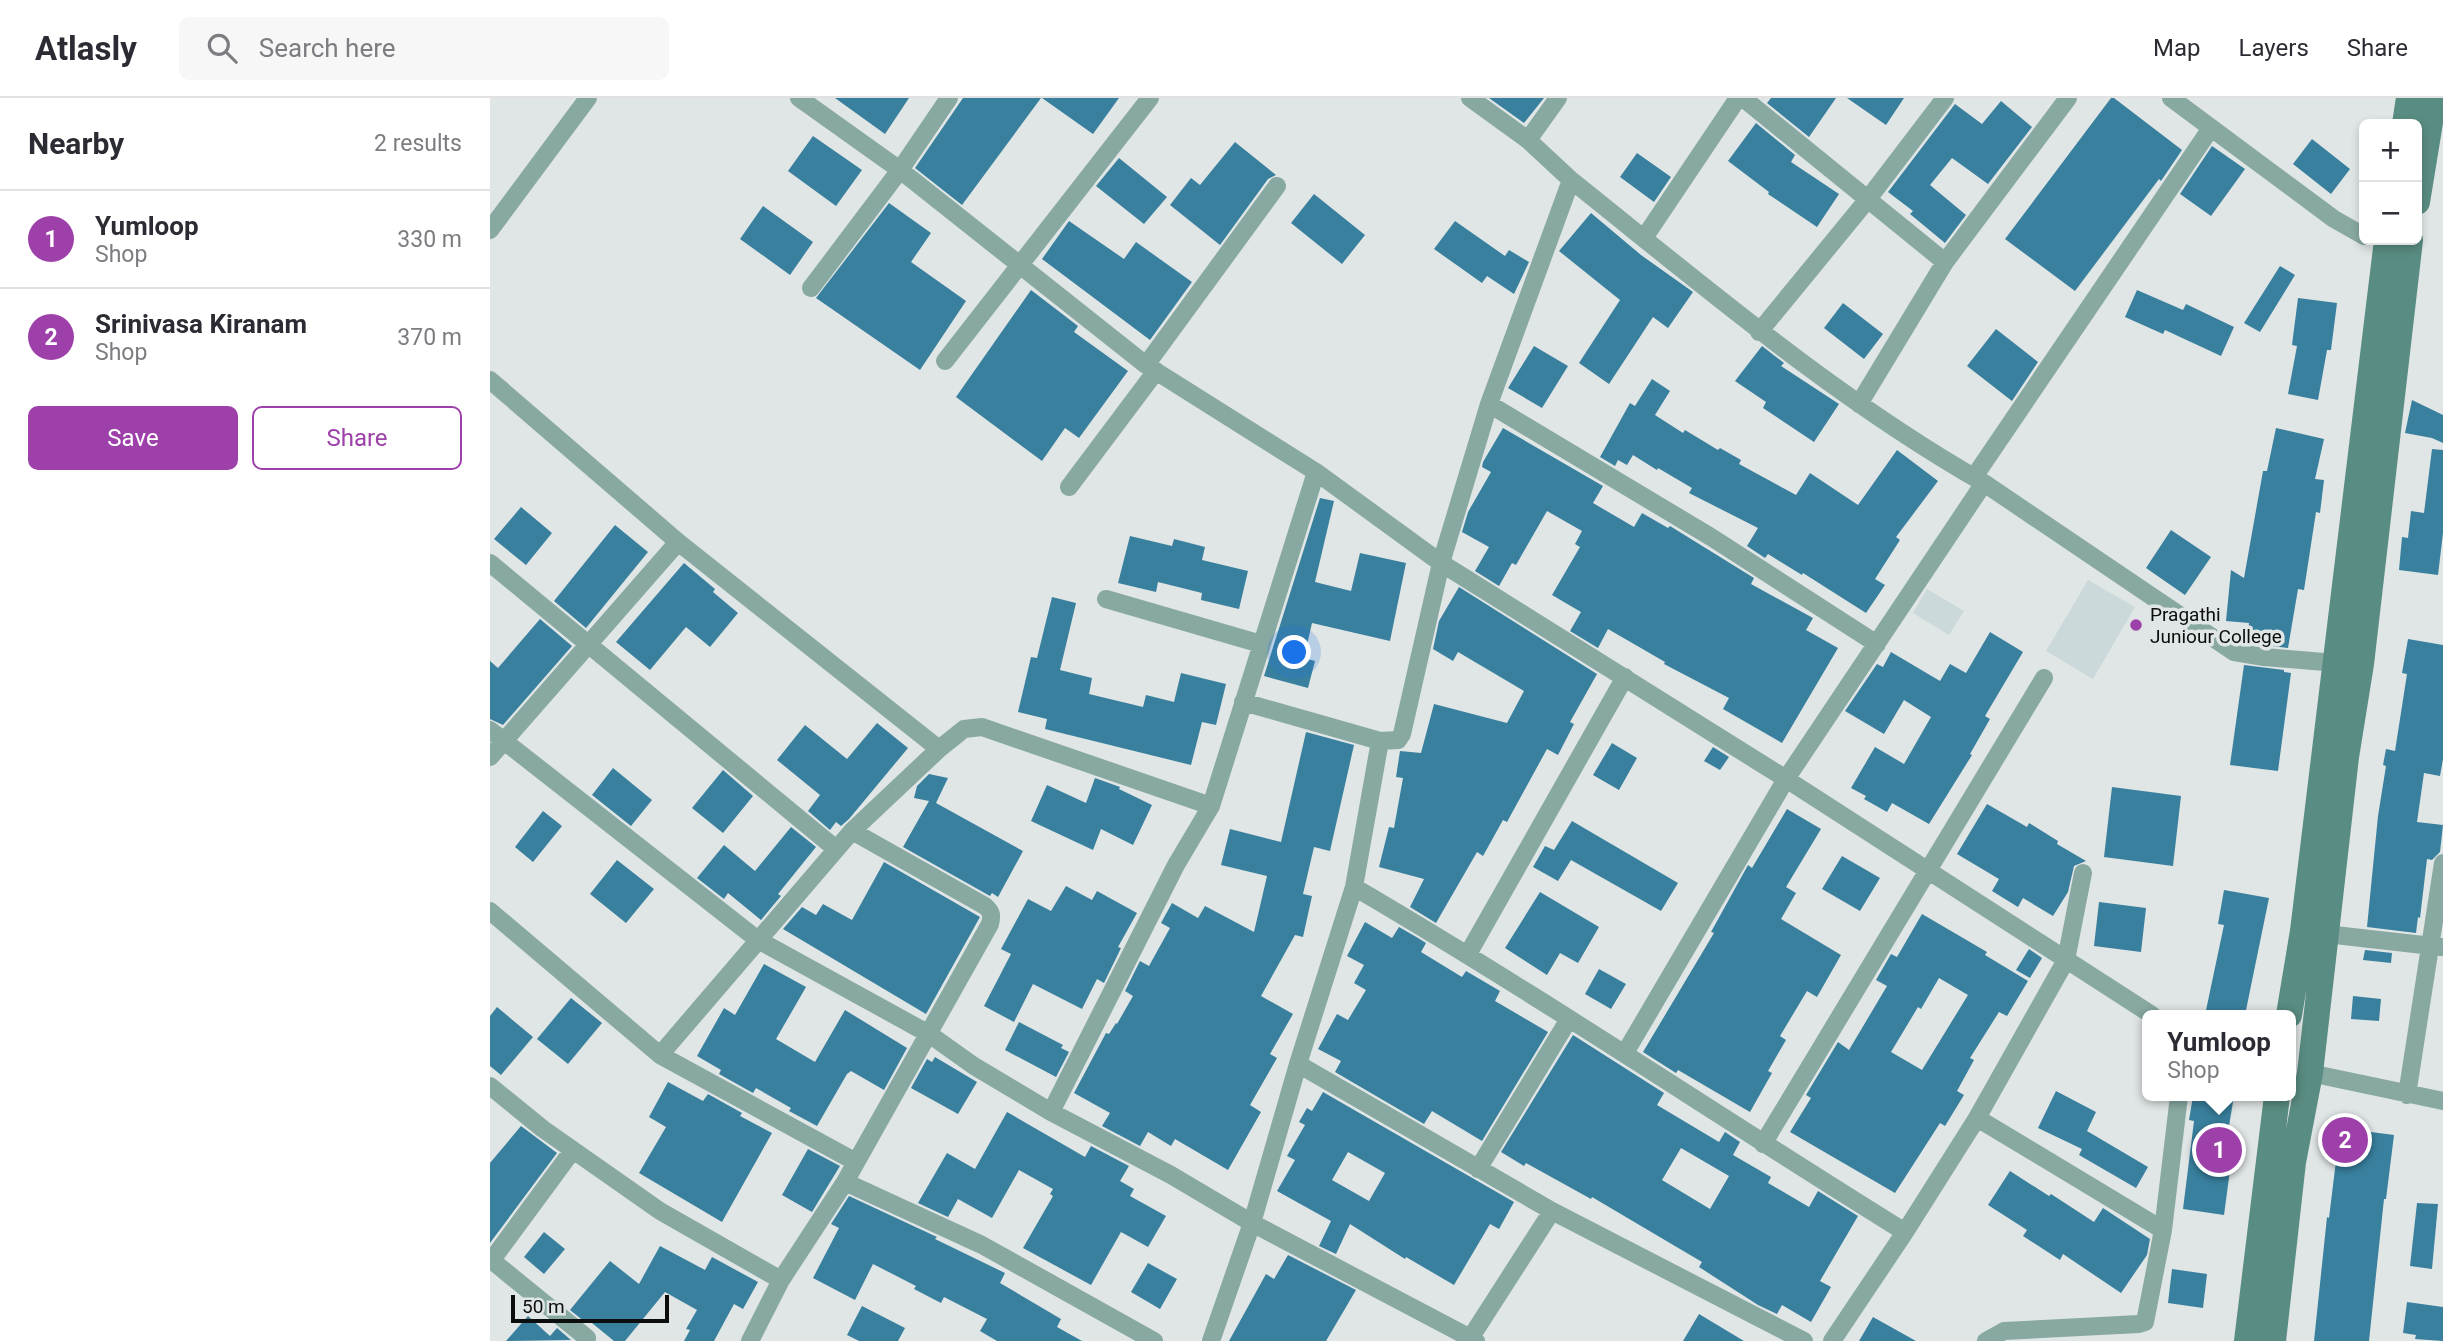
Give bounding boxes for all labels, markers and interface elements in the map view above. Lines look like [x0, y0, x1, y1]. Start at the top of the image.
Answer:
search box [179, 17, 669, 80]
text: Atlasly [35, 29, 137, 68]
icon: search [203, 29, 241, 67]
text: Search here [259, 33, 396, 63]
text: Map [2153, 34, 2201, 62]
text: Layers [2239, 34, 2309, 62]
text: Share [2347, 34, 2408, 62]
map controls [2359, 119, 2422, 245]
button: + [2359, 119, 2422, 182]
text: Nearby [28, 126, 124, 161]
text: 2 results [374, 130, 462, 157]
button: − [2359, 182, 2422, 245]
text: Yumloop [95, 211, 199, 241]
text: 1 [44, 226, 58, 253]
text: 330 m [397, 226, 462, 253]
text: Shop [95, 241, 147, 268]
text: Srinivasa Kiranam [95, 309, 307, 339]
text: 2 [44, 324, 58, 351]
text: 370 m [397, 324, 462, 351]
text: Shop [95, 339, 147, 366]
button: Save [28, 406, 238, 470]
button: Share [252, 406, 462, 470]
place label: Pragathi Juniour College [2150, 603, 2282, 648]
marker: Pragathi Juniour College [2128, 617, 2144, 633]
your location [1277, 635, 1311, 669]
popup [2142, 1010, 2296, 1101]
text: Yumloop [2167, 1027, 2271, 1057]
text: Shop [2167, 1057, 2220, 1084]
pin: 2 [2322, 1114, 2368, 1166]
pin: 1 [2196, 1124, 2242, 1176]
scale bar [511, 1292, 668, 1324]
text: 50 m [522, 1295, 565, 1318]

